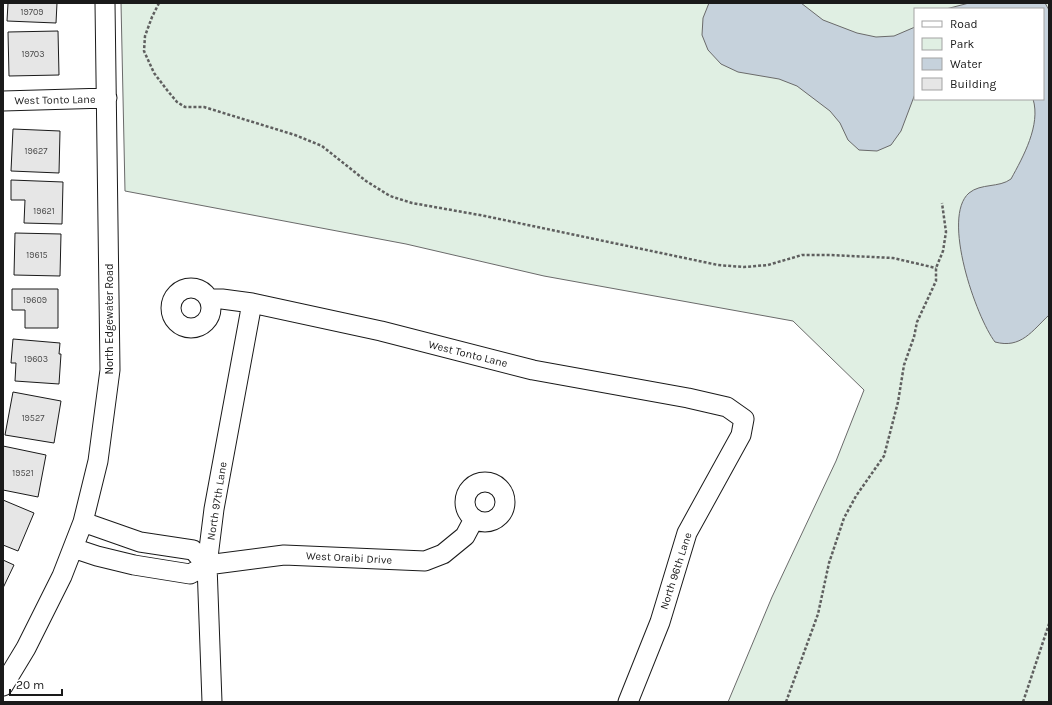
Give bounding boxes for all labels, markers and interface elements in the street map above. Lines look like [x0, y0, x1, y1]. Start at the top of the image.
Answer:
house number: 19709 [21, 7, 43, 17]
legend [914, 8, 1044, 100]
text: Road [950, 17, 978, 31]
text: Park [950, 37, 975, 51]
house number: 19703 [21, 49, 45, 59]
text: Water [950, 57, 983, 71]
text: Building [950, 77, 997, 91]
street label: West Tonto Lane [14, 93, 96, 107]
house number: 19627 [25, 146, 48, 156]
house number: 19621 [33, 206, 55, 216]
house number: 19615 [26, 250, 48, 260]
street label: North Edgewater Road [103, 263, 116, 375]
house number: 19609 [23, 295, 47, 305]
street label: West Tonto Lane [427, 338, 509, 370]
house number: 19603 [24, 354, 48, 364]
house number: 19527 [22, 413, 45, 423]
street label: North 97th Lane [204, 460, 230, 541]
house number: 19521 [12, 468, 34, 478]
street label: North 96th Lane [657, 530, 695, 611]
street label: West Oraibi Drive [306, 549, 393, 567]
scale bar [10, 671, 62, 697]
text: 20 m [16, 678, 44, 692]

